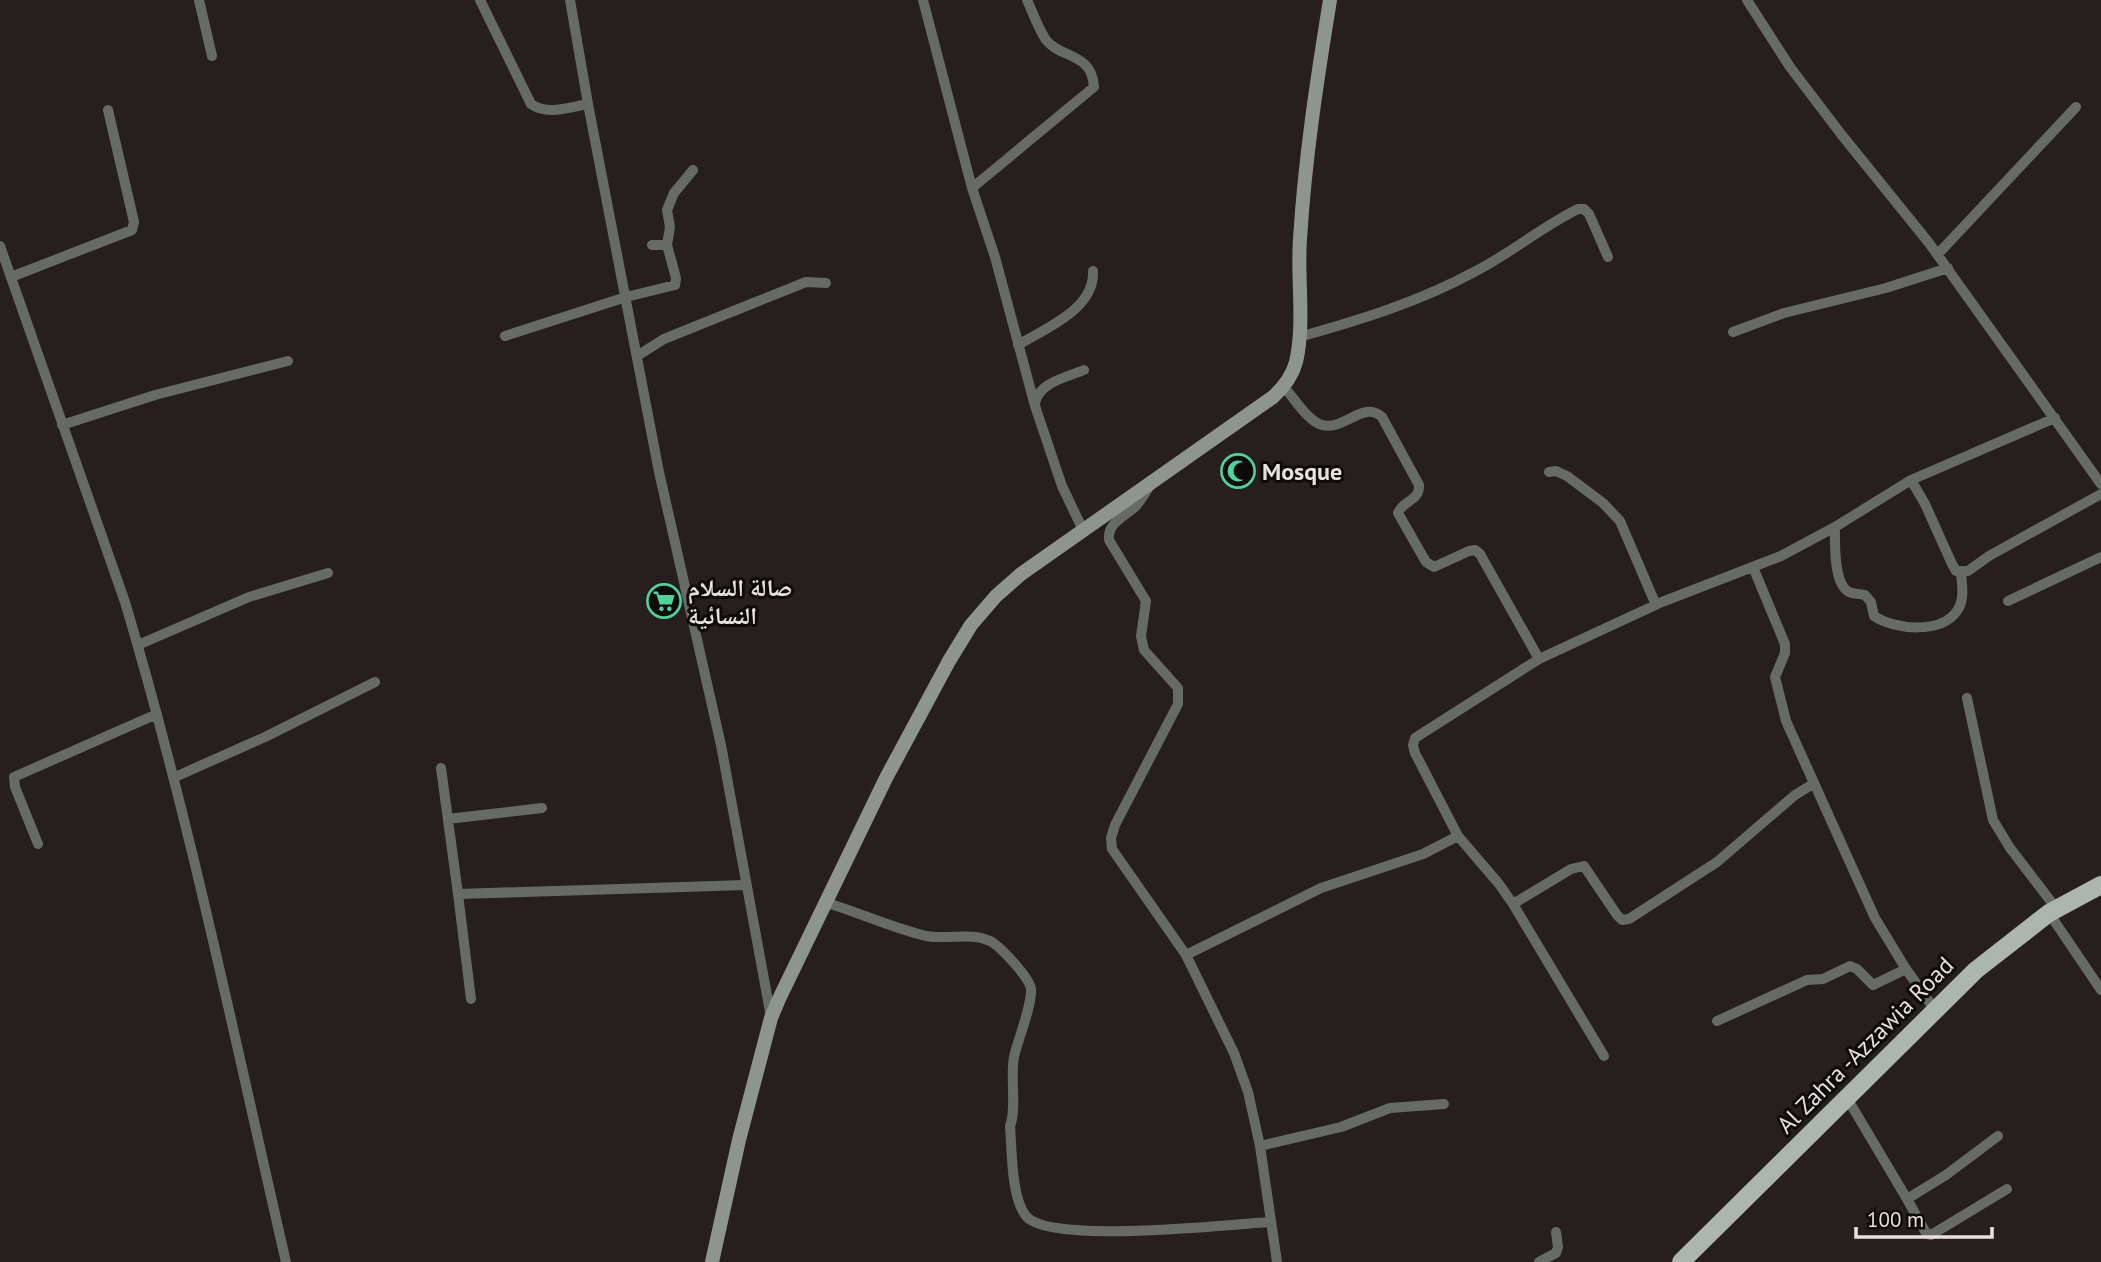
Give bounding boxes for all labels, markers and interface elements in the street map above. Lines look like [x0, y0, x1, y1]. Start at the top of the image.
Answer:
mosque icon: Mosque [1219, 452, 1257, 490]
place label: Mosque [1262, 456, 1342, 487]
place label: صالة السلام النسائية [688, 572, 792, 631]
supermarket icon: صالة السلام النسائية [645, 582, 683, 620]
street label: Al Zahra -Azzawia Road [1770, 950, 1960, 1140]
scale bar [1856, 1196, 1993, 1240]
text: 100 m [1867, 1206, 1924, 1233]

